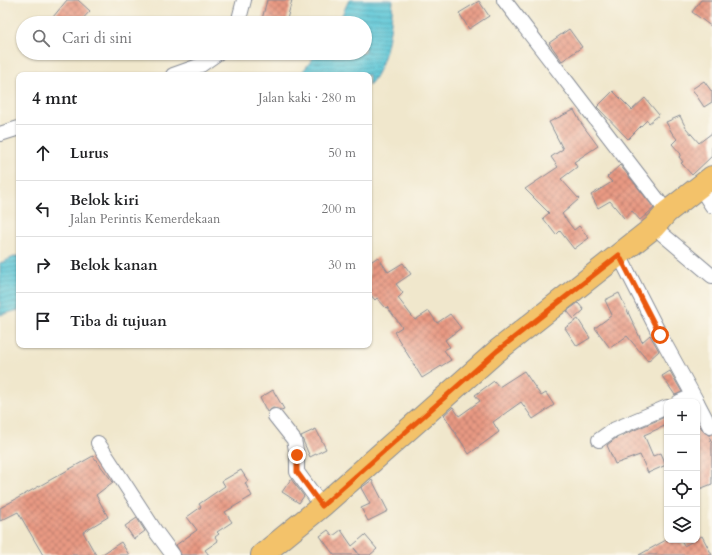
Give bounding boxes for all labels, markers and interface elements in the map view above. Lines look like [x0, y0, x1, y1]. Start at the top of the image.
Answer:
search box [16, 16, 372, 60]
icon: search [30, 27, 52, 49]
text: Cari di sini [62, 28, 132, 48]
text: 4 mnt [32, 87, 77, 110]
text: Jalan kaki · 280 m [258, 89, 356, 107]
icon: ahead [32, 142, 54, 164]
text: Lurus [70, 143, 109, 163]
text: 50 m [328, 144, 356, 162]
text: Belok kiri [70, 190, 139, 210]
icon: left [32, 198, 54, 220]
text: 200 m [322, 200, 356, 218]
text: Jalan Perintis Kemerdekaan [70, 210, 220, 228]
icon: right [32, 254, 54, 276]
text: Belok kanan [70, 255, 158, 275]
text: 30 m [328, 256, 356, 274]
icon: arrive [32, 310, 54, 332]
text: Tiba di tujuan [70, 311, 167, 331]
route start [651, 326, 669, 344]
map controls [664, 399, 700, 543]
button: + [664, 399, 700, 435]
button: − [664, 435, 700, 471]
route end [288, 446, 306, 464]
button: locate [664, 471, 700, 507]
button: layers [664, 507, 700, 543]

